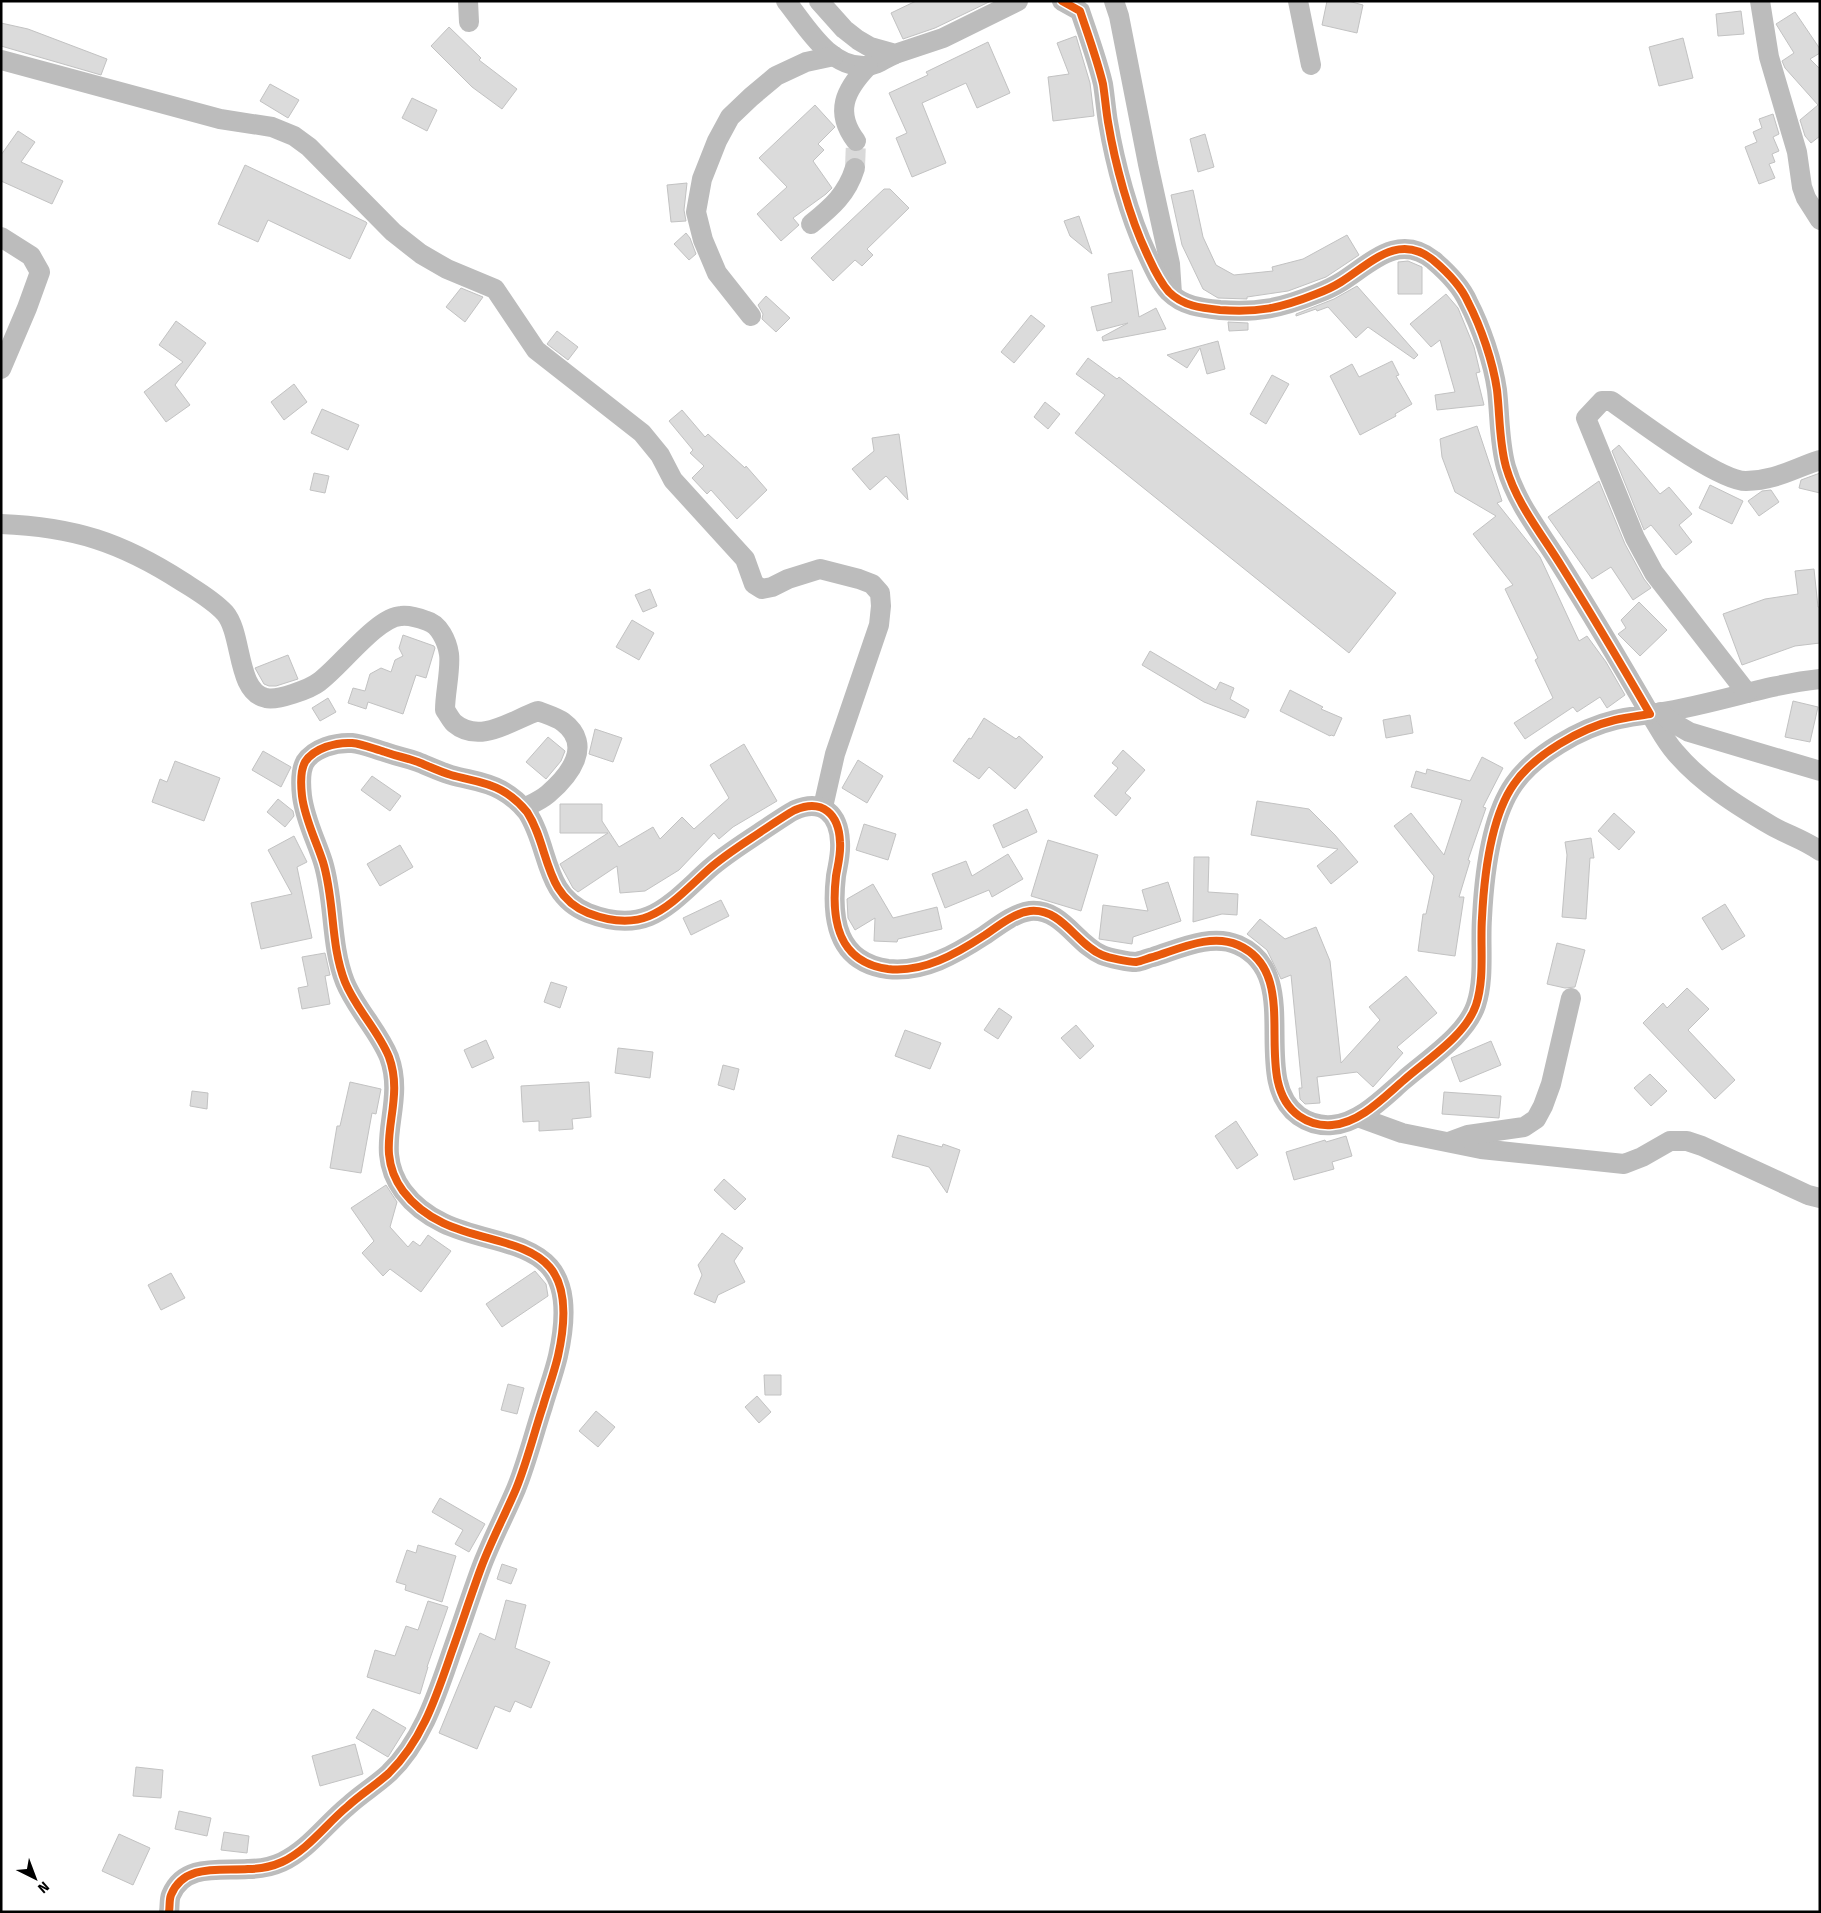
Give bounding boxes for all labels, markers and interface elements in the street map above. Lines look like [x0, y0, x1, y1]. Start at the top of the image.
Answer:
north arrow [10, 1853, 60, 1903]
text: N [34, 1878, 53, 1897]

